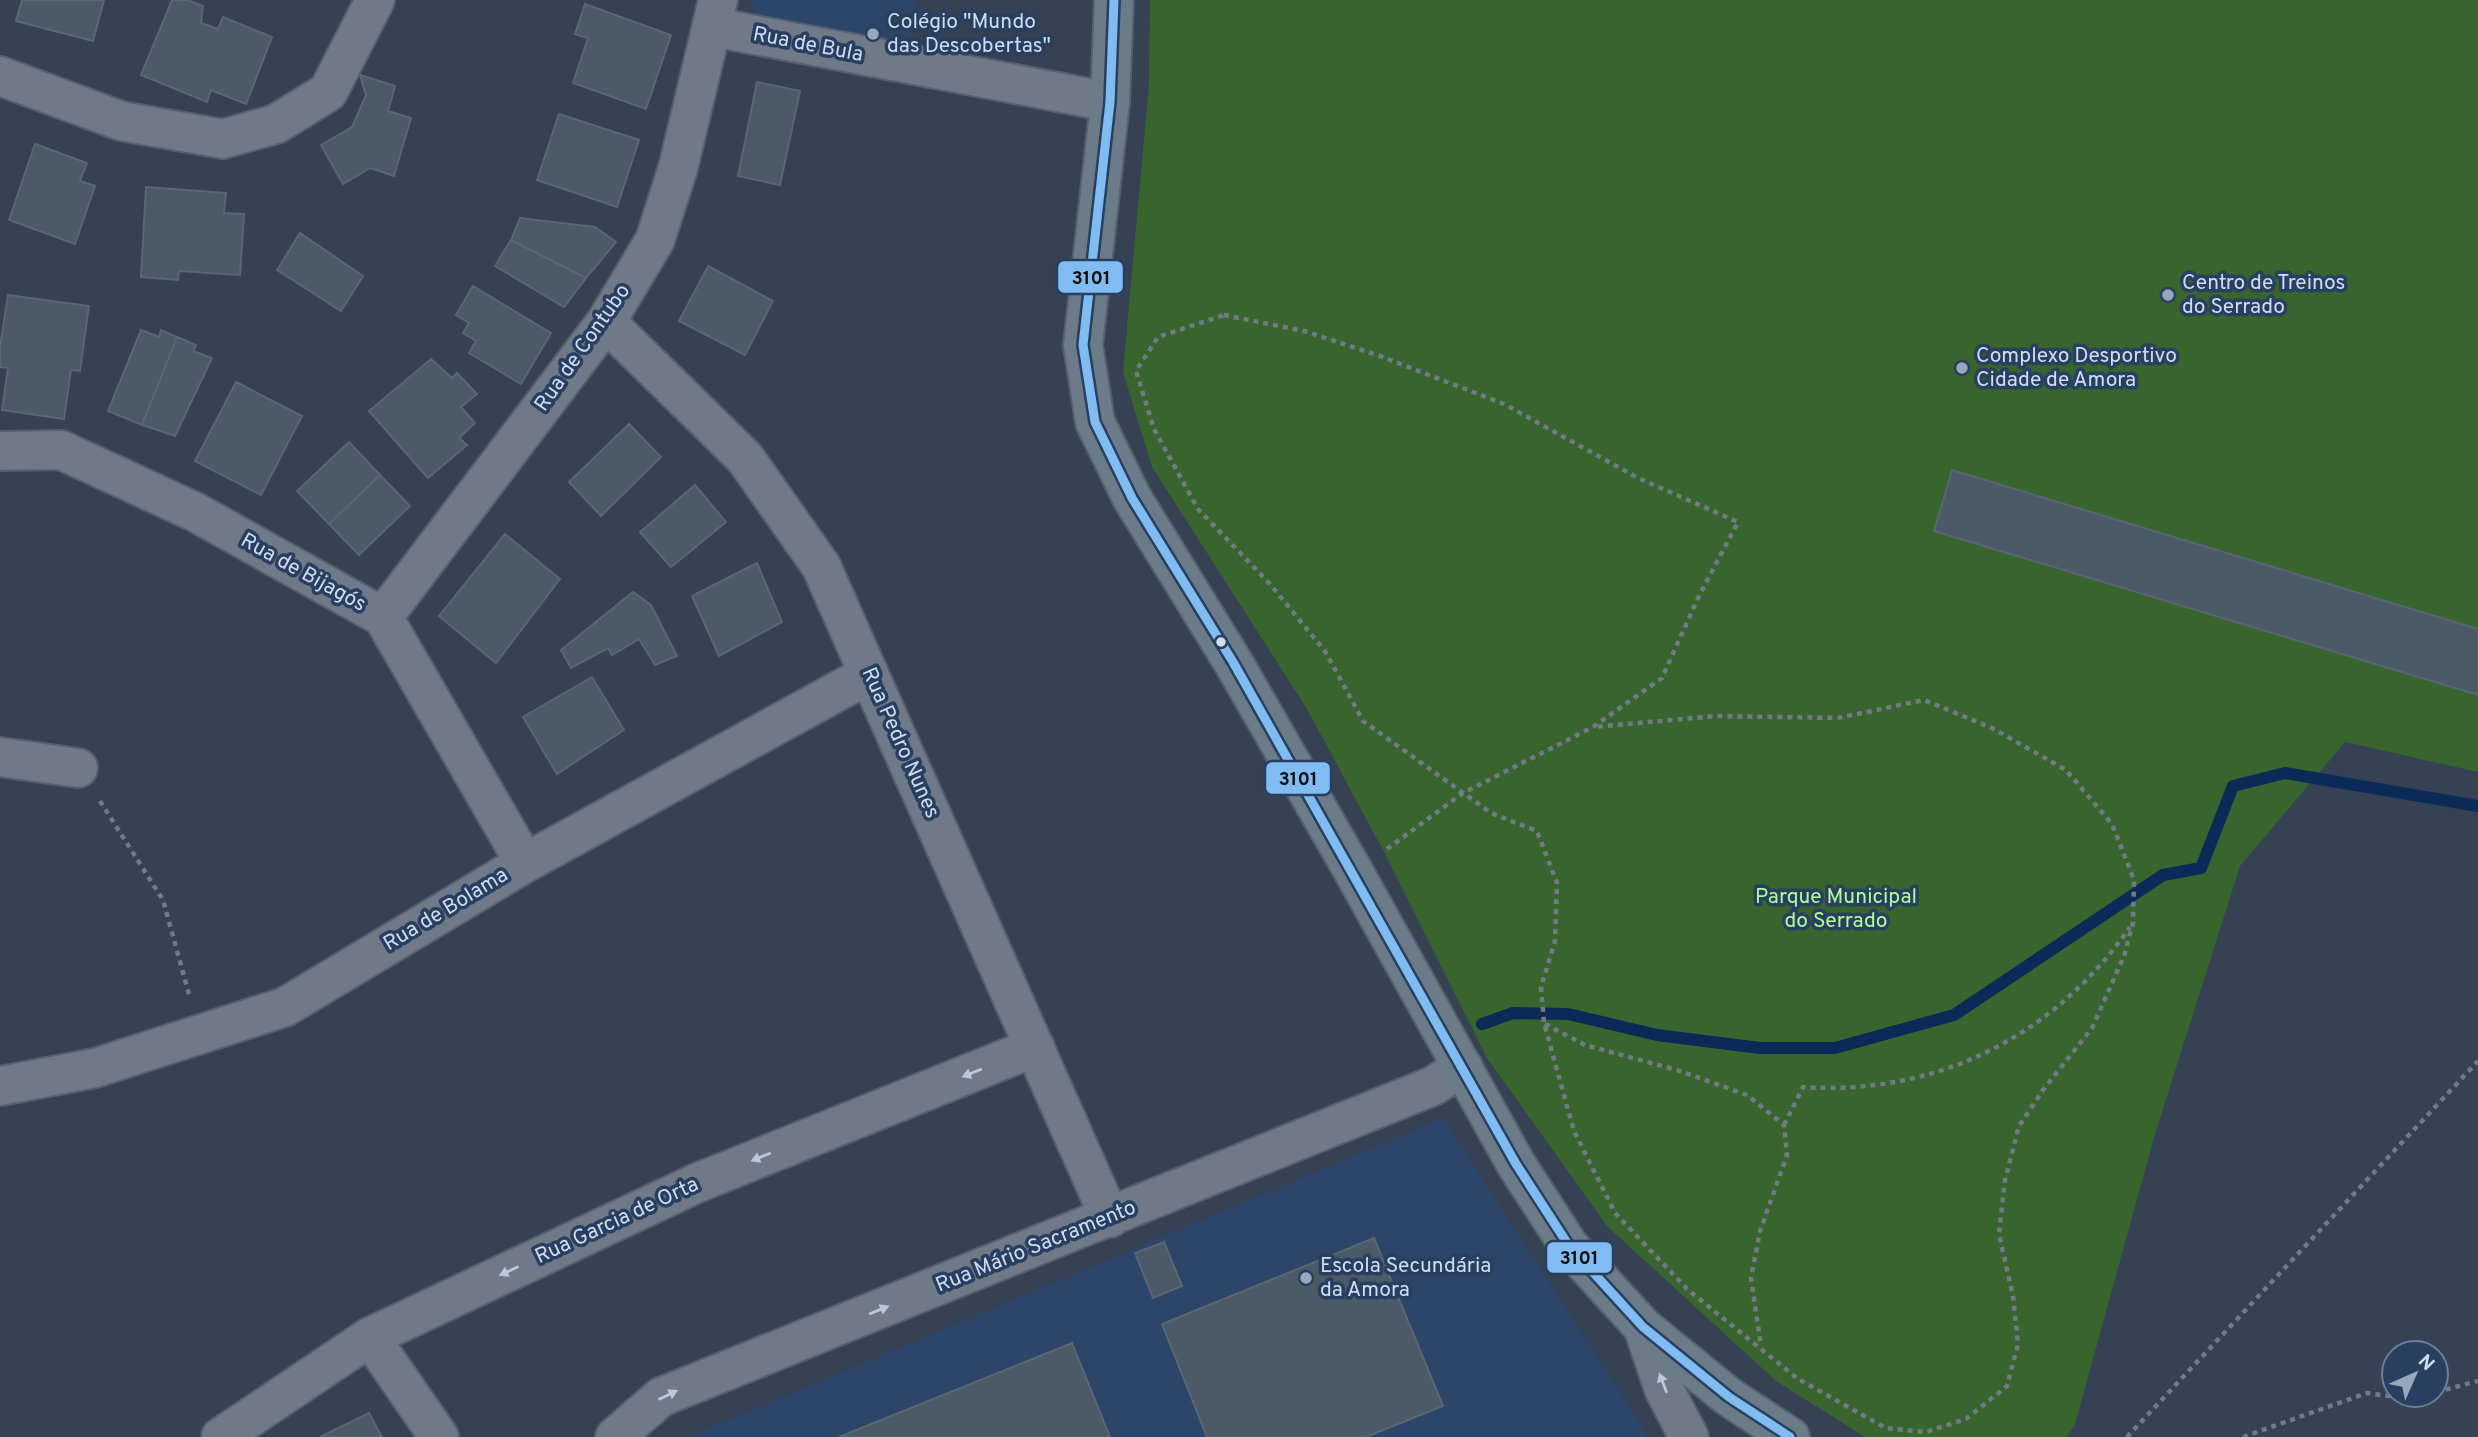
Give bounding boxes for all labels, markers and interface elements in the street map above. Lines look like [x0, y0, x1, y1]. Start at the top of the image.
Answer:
place label: Colégio "Mundo das Descobertas" [887, 9, 1051, 60]
street label: Rua de Bula [751, 21, 865, 69]
marker: Colégio "Mundo das Descobertas" [865, 26, 881, 42]
line badge: 3101 [1057, 260, 1124, 294]
text: 3101 [1071, 267, 1111, 291]
place label: Centro de Treinos do Serrado [2182, 270, 2345, 321]
street label: Rua de Contubo [529, 279, 637, 417]
marker: Centro de Treinos do Serrado [2160, 287, 2176, 303]
place label: Complexo Desportivo Cidade de Amora [1976, 343, 2177, 394]
marker: Complexo Desportivo Cidade de Amora [1954, 360, 1970, 376]
street label: Rua de Bijagós [236, 527, 370, 619]
unlabelled marker [1214, 635, 1228, 649]
street label: Rua Pedro Nunes [855, 663, 945, 823]
line badge: 3101 [1265, 761, 1331, 795]
text: 3101 [1278, 768, 1318, 792]
street label: Rua de Bolama [379, 862, 513, 958]
park label: Parque Municipal do Serrado [1755, 884, 1917, 935]
one-way arrow [961, 1067, 982, 1078]
one-way arrow [750, 1152, 771, 1163]
street label: Rua Garcia de Orta [531, 1171, 703, 1271]
street label: Rua Mário Sacramento [932, 1194, 1140, 1300]
line badge: 3101 [1546, 1241, 1613, 1274]
text: 3101 [1559, 1247, 1599, 1271]
place label: Escola Secundária da Amora [1320, 1253, 1491, 1304]
one-way arrow [499, 1266, 519, 1277]
marker: Escola Secundária da Amora [1298, 1270, 1314, 1286]
one-way arrow [869, 1304, 890, 1315]
north arrow [2380, 1339, 2450, 1409]
text: N [2412, 1350, 2439, 1377]
one-way arrow [1657, 1373, 1668, 1394]
one-way arrow [658, 1389, 678, 1400]

